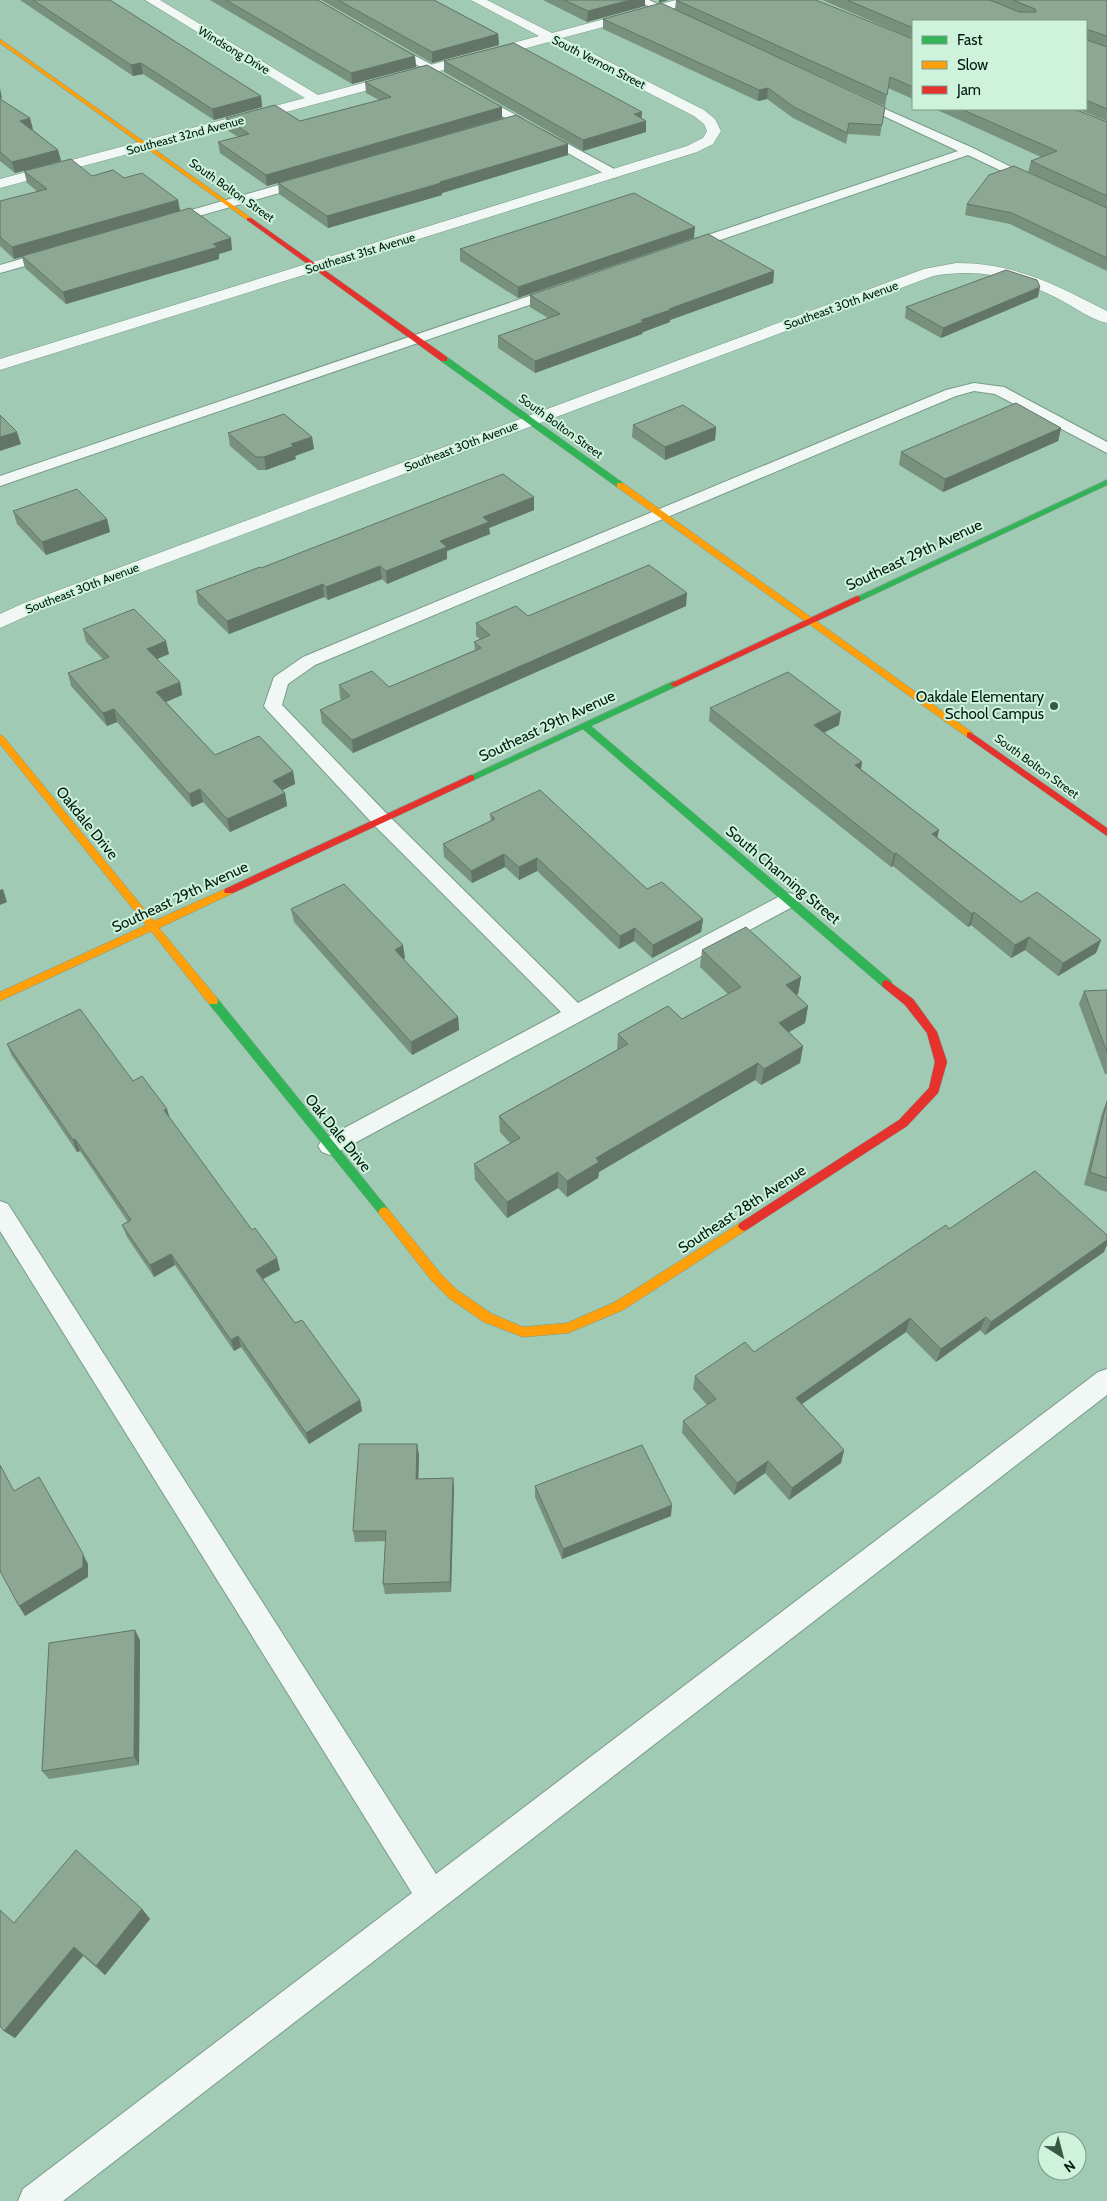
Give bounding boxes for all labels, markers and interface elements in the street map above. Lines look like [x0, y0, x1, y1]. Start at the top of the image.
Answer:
legend [912, 20, 1087, 110]
street label: Windsong Drive [195, 23, 273, 77]
text: Fast [957, 31, 982, 49]
street label: South Vernon Street [550, 32, 648, 92]
text: Slow [957, 56, 988, 74]
text: Jam [956, 81, 981, 99]
street label: Southeast 32nd Avenue [125, 112, 245, 158]
street label: South Bolton Street [187, 155, 277, 225]
street label: Southeast 31st Avenue [303, 229, 417, 277]
street label: Southeast 30th Avenue [782, 277, 900, 333]
street label: South Bolton Street [516, 390, 606, 462]
street label: Southeast 30th Avenue [402, 417, 520, 475]
street label: Southeast 29th Avenue [843, 515, 985, 594]
street label: Southeast 30th Avenue [23, 559, 141, 617]
street label: Southeast 29th Avenue [476, 686, 618, 765]
place label: Oakdale Elementary School Campus [916, 688, 1044, 723]
marker: Oakdale Elementary School Campus [1048, 700, 1060, 712]
street label: South Bolton Street [992, 730, 1082, 802]
street label: Oakdale Drive [52, 783, 122, 863]
street label: South Channing Street [722, 822, 844, 928]
street label: Southeast 29th Avenue [109, 857, 251, 936]
street label: Oak Dale Drive [301, 1090, 375, 1176]
street label: Southeast 28th Avenue [675, 1161, 810, 1257]
north arrow [1037, 2131, 1087, 2181]
text: N [1060, 2156, 1079, 2177]

